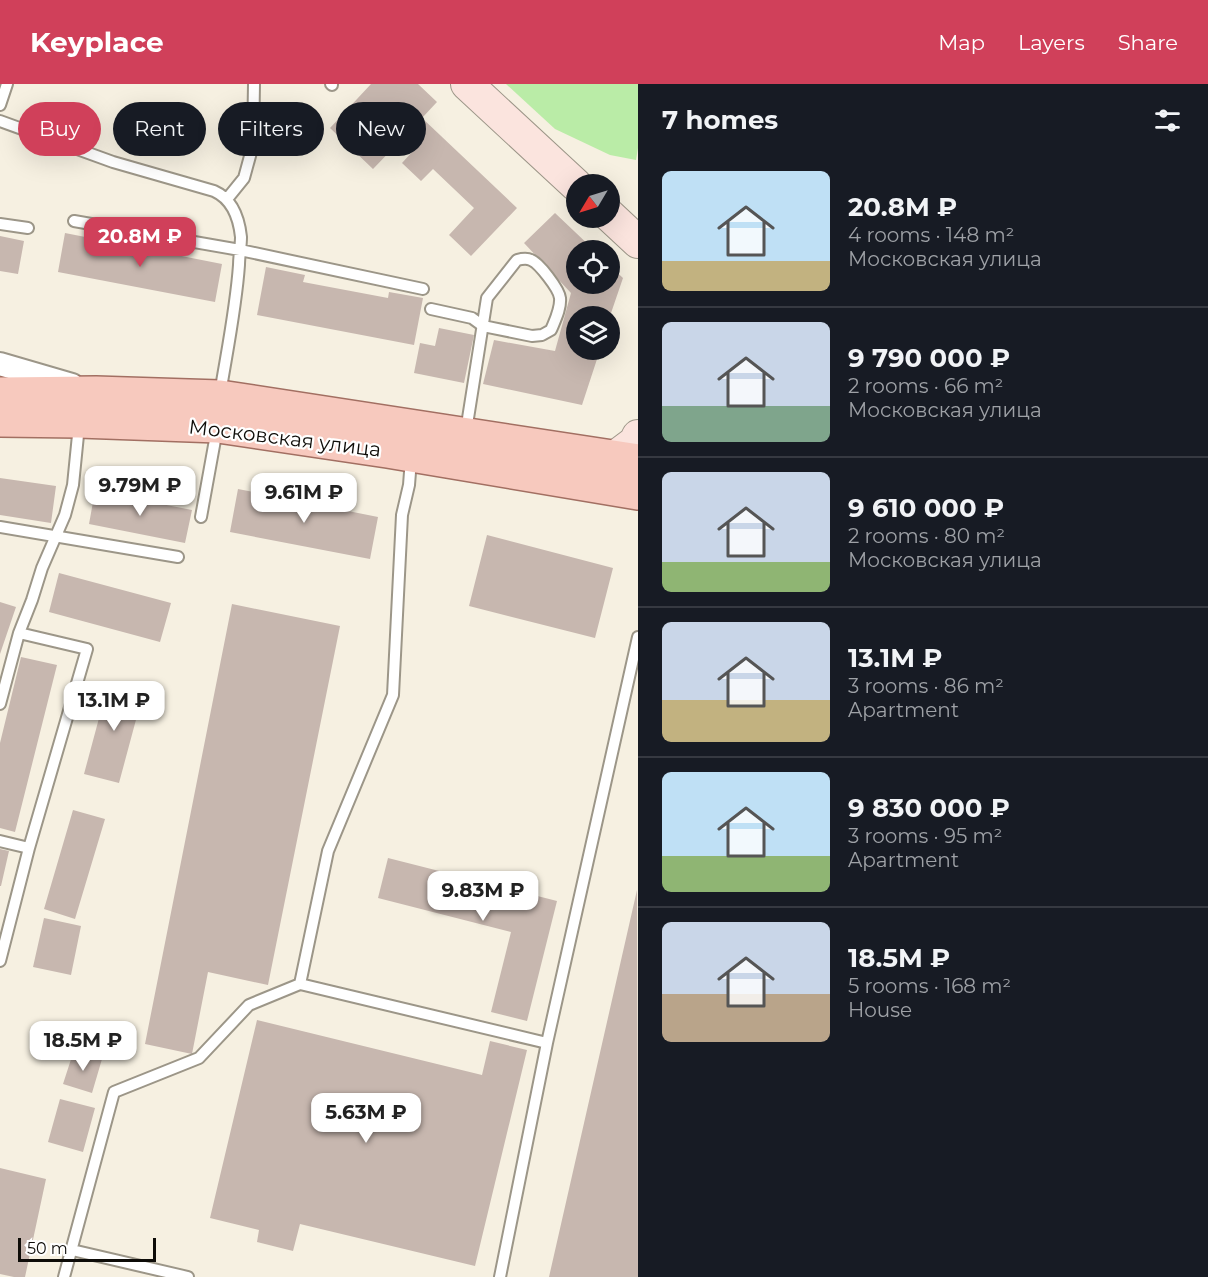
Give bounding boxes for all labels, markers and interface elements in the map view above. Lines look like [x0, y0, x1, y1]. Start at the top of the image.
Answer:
text: Keyplace [30, 25, 164, 59]
text: Map [938, 30, 985, 55]
text: Layers [1018, 30, 1085, 55]
text: Share [1118, 30, 1178, 55]
chip: Buy [18, 102, 101, 156]
chip: Rent [113, 102, 206, 156]
chip: Filters [218, 102, 324, 156]
chip: New [336, 102, 426, 156]
text: 7 homes [662, 104, 778, 136]
icon: filters [1151, 104, 1184, 137]
north arrow [566, 174, 620, 228]
map controls [566, 174, 620, 360]
text: 20.8M ₽ [848, 191, 957, 223]
icon: home [710, 195, 782, 267]
pin: 20.8M ₽ [85, 217, 195, 268]
text: 4 rooms · 148 m² [848, 223, 1014, 247]
text: 20.8M ₽ [98, 224, 182, 248]
button: locate [566, 240, 620, 294]
text: Московская улица [848, 247, 1042, 271]
button: layers [566, 306, 620, 360]
text: 9 790 000 ₽ [848, 342, 1010, 374]
icon: home [710, 346, 782, 418]
text: 2 rooms · 66 m² [848, 374, 1003, 398]
text: Московская улица [848, 398, 1042, 422]
street label: Московская улица [187, 414, 383, 462]
pin: 9.79M ₽ [85, 466, 195, 517]
text: 9.79M ₽ [99, 473, 181, 497]
pin: 9.61M ₽ [249, 473, 359, 524]
text: 9.61M ₽ [265, 480, 343, 504]
text: 9 610 000 ₽ [848, 492, 1004, 524]
icon: home [710, 496, 782, 568]
text: 2 rooms · 80 m² [848, 524, 1005, 548]
text: Московская улица [848, 548, 1042, 572]
text: 13.1M ₽ [848, 642, 943, 674]
icon: home [710, 646, 782, 718]
text: 3 rooms · 86 m² [848, 674, 1004, 698]
pin: 13.1M ₽ [59, 681, 169, 732]
text: 13.1M ₽ [78, 688, 150, 712]
text: Apartment [848, 698, 959, 722]
text: 9 830 000 ₽ [848, 792, 1010, 824]
icon: home [710, 796, 782, 868]
text: 3 rooms · 95 m² [848, 824, 1002, 848]
text: Apartment [848, 848, 959, 872]
pin: 9.83M ₽ [428, 871, 538, 922]
text: 9.83M ₽ [441, 878, 525, 902]
text: 18.5M ₽ [848, 942, 950, 974]
icon: home [710, 946, 782, 1018]
text: 5 rooms · 168 m² [848, 974, 1011, 998]
text: House [848, 998, 912, 1022]
pin: 18.5M ₽ [28, 1021, 138, 1072]
text: 18.5M ₽ [44, 1028, 122, 1052]
pin: 5.63M ₽ [311, 1093, 421, 1144]
text: 5.63M ₽ [325, 1100, 407, 1124]
scale bar [18, 1235, 156, 1262]
text: 50 m [27, 1239, 68, 1258]

